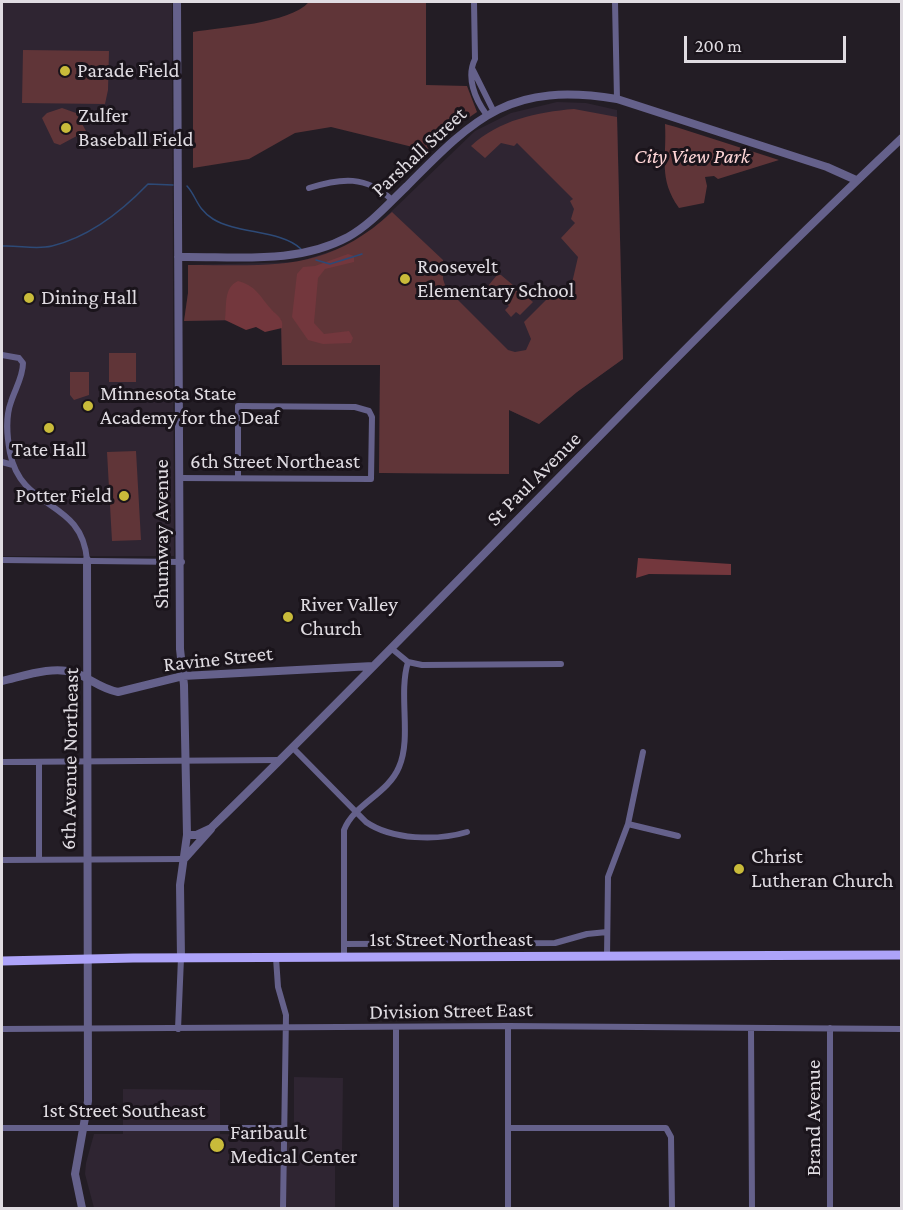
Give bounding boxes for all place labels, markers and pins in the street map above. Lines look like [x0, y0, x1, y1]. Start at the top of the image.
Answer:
place label: Parade Field [77, 58, 179, 84]
marker: Parade Field [58, 64, 72, 78]
place label: Zulfer Baseball Field [78, 103, 194, 153]
marker: Zulfer Baseball Field [59, 121, 73, 135]
place label: Roosevelt Elementary School [417, 254, 574, 304]
marker: Roosevelt Elementary School [398, 272, 412, 286]
place label: Dining Hall [41, 285, 137, 311]
marker: Dining Hall [22, 291, 36, 305]
place label: Minnesota State Academy for the Deaf [100, 381, 280, 431]
marker: Minnesota State Academy for the Deaf [81, 399, 95, 413]
marker: Tate Hall [42, 421, 56, 435]
place label: Tate Hall [12, 437, 86, 463]
place label: Potter Field [16, 483, 112, 509]
marker: Potter Field [117, 489, 131, 503]
place label: River Valley Church [300, 592, 398, 642]
marker: River Valley Church [281, 610, 295, 624]
place label: Christ Lutheran Church [751, 844, 894, 894]
marker: Christ Lutheran Church [732, 862, 746, 876]
place label: Faribault Medical Center [230, 1120, 357, 1170]
marker: Faribault Medical Center [208, 1136, 226, 1154]

